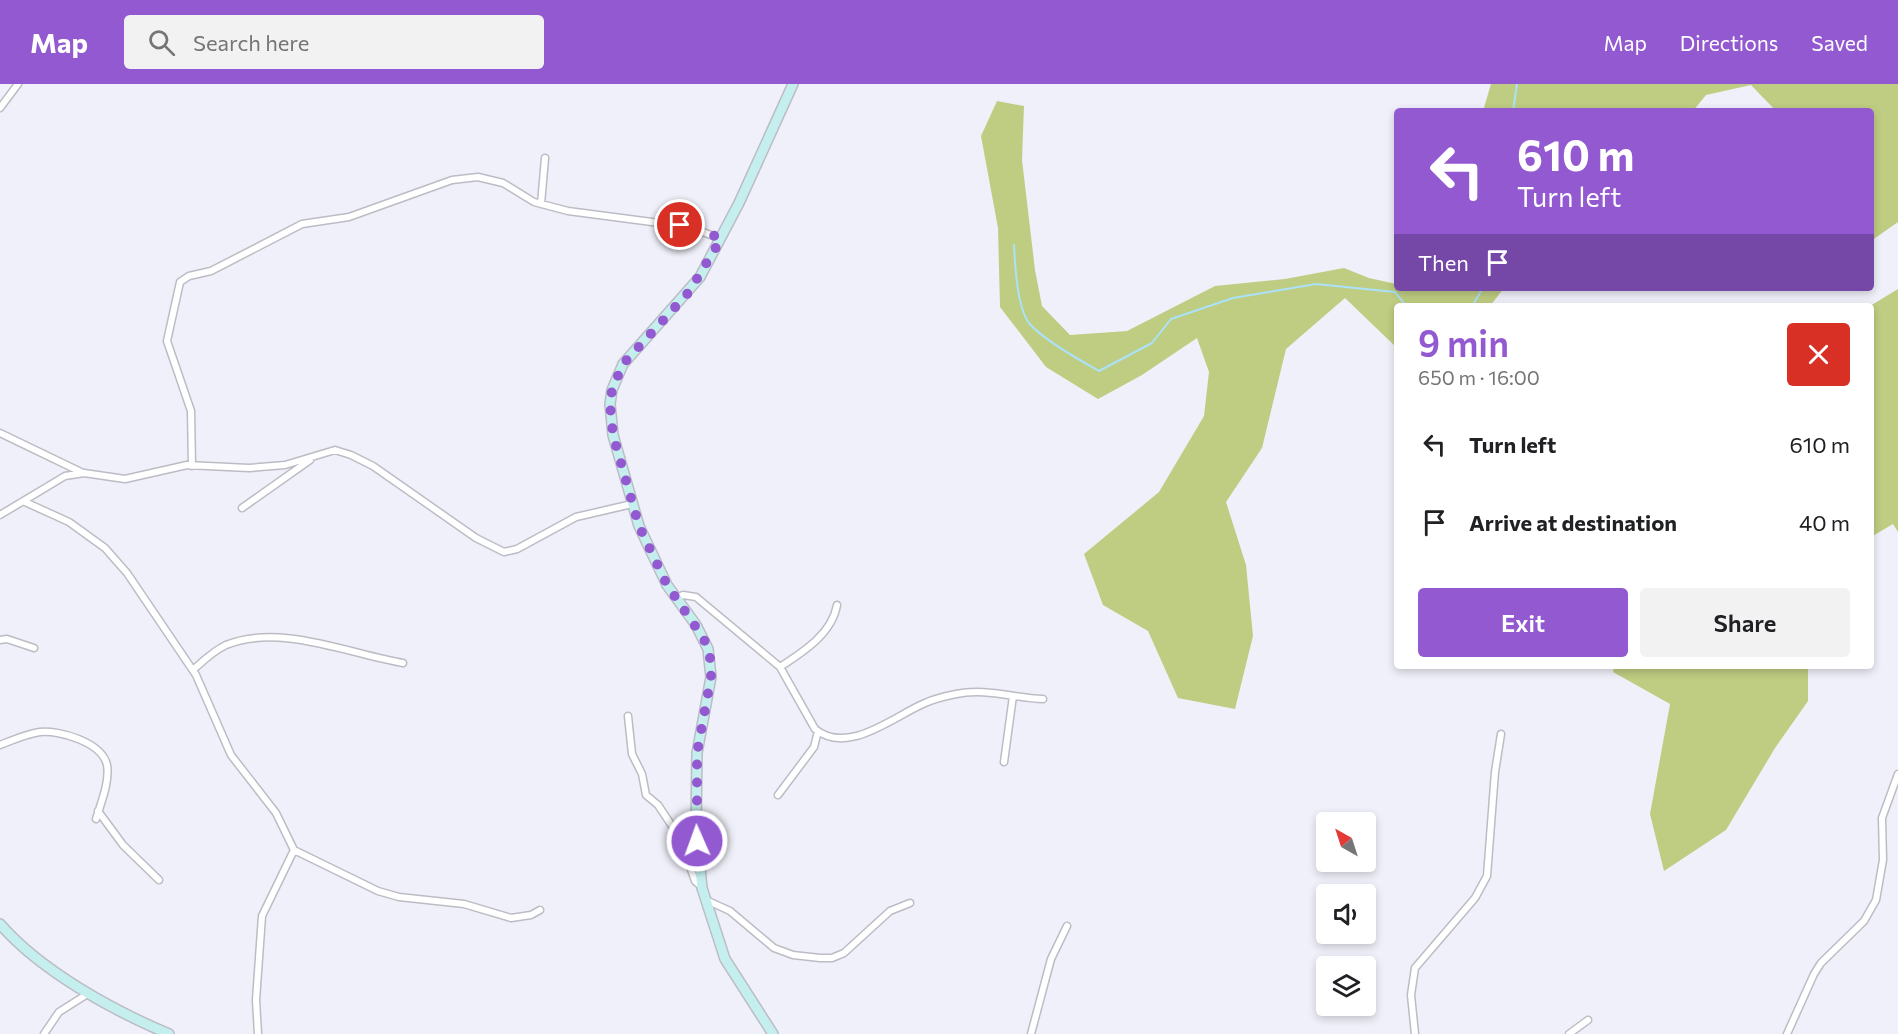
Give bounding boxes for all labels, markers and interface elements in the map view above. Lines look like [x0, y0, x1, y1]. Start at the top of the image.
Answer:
search box [124, 15, 544, 69]
text: Map [30, 25, 88, 59]
icon: search [145, 26, 178, 59]
text: Search here [193, 29, 309, 56]
text: Map [1604, 30, 1647, 55]
text: Directions [1680, 30, 1778, 55]
text: Saved [1811, 30, 1868, 55]
text: 610 m [1517, 128, 1635, 180]
icon: left [1418, 132, 1496, 210]
text: Turn left [1517, 180, 1621, 213]
pin [654, 199, 705, 250]
icon: arrive [663, 208, 696, 241]
icon: arrive [1481, 246, 1514, 279]
text: Then [1418, 249, 1469, 276]
text: 9 min [1418, 320, 1509, 364]
button: close [1787, 323, 1850, 386]
text: 650 m · 16:00 [1418, 365, 1540, 389]
icon: left [1418, 428, 1451, 461]
text: Turn left [1469, 431, 1556, 458]
text: 610 m [1789, 431, 1850, 458]
icon: arrive [1418, 506, 1451, 539]
text: Arrive at destination [1469, 509, 1677, 536]
text: 40 m [1799, 509, 1850, 536]
button: Exit [1418, 588, 1628, 657]
button: Share [1640, 588, 1850, 657]
position arrow [665, 809, 729, 873]
north arrow [1316, 812, 1376, 872]
map controls [1316, 812, 1376, 1016]
button: sound [1316, 884, 1376, 944]
button: layers [1316, 956, 1376, 1016]

